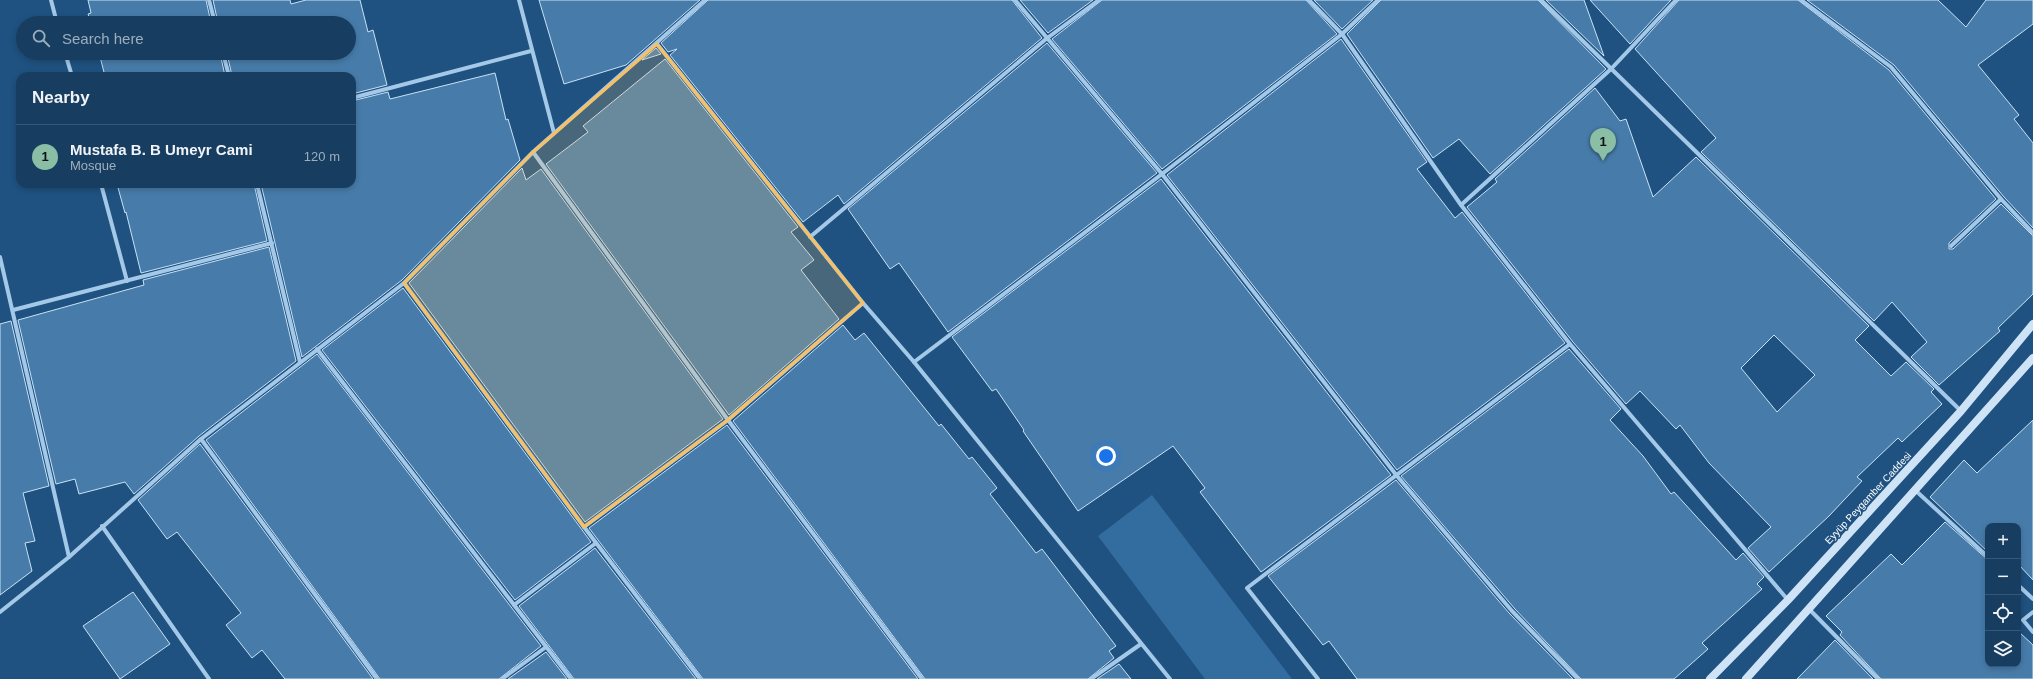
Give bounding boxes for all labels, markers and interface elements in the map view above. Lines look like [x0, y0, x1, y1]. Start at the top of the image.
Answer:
search box [16, 16, 356, 60]
icon: search [30, 27, 52, 49]
text: Search here [62, 30, 144, 47]
text: Nearby [32, 88, 90, 107]
pin: 1 [1590, 128, 1616, 161]
text: Mustafa B. B Umeyr Cami [70, 141, 253, 158]
text: 1 [41, 149, 49, 164]
text: 120 m [304, 149, 340, 164]
text: Mosque [70, 158, 116, 173]
your location [1096, 446, 1116, 466]
street label: Eyyüp Peygamber Caddesi [1823, 450, 1913, 546]
map controls [1985, 523, 2021, 667]
button: + [1985, 523, 2021, 559]
button: − [1985, 559, 2021, 595]
button: locate [1985, 595, 2021, 631]
button: layers [1985, 631, 2021, 667]

